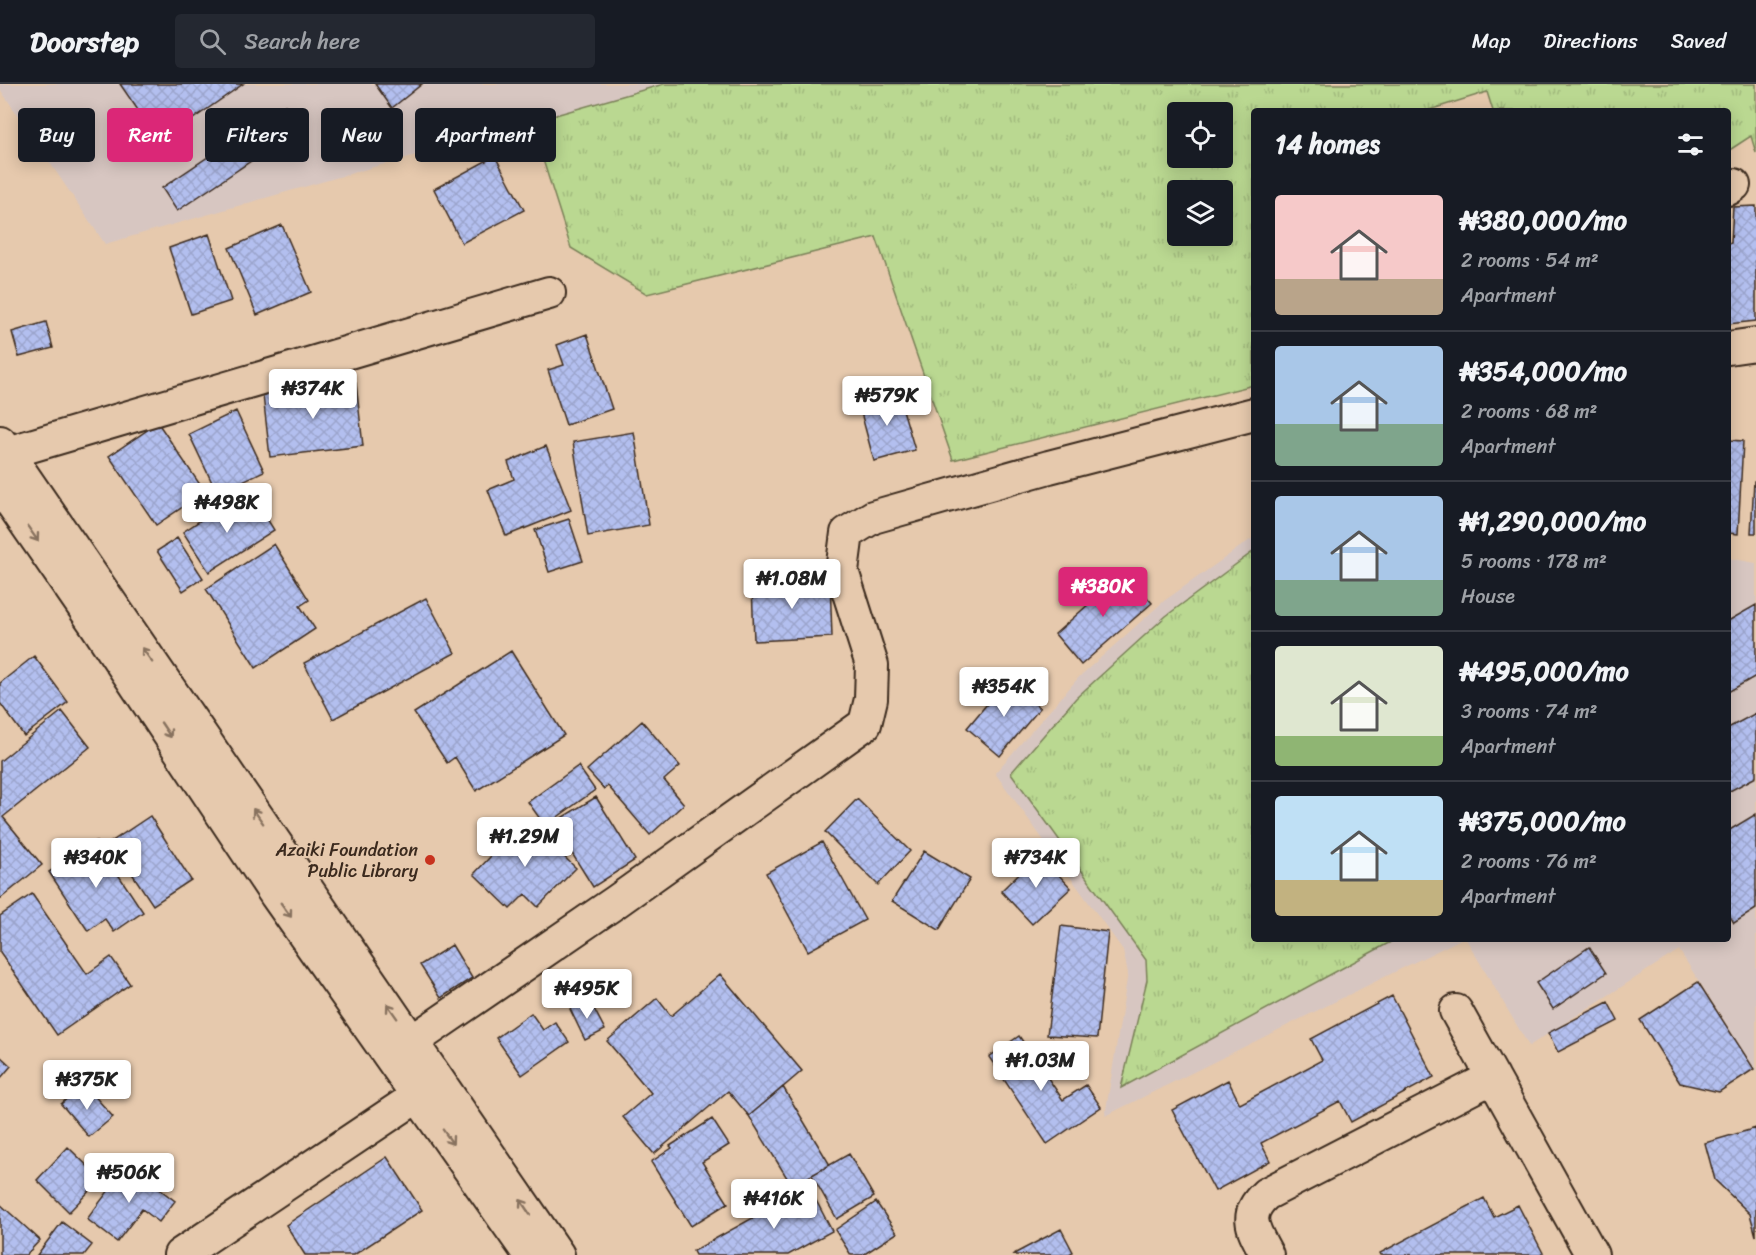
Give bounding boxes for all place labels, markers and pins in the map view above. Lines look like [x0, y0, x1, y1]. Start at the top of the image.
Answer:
pin: ₦374K [271, 369, 355, 420]
pin: ₦579K [845, 376, 929, 427]
pin: ₦498K [185, 483, 269, 534]
pin: ₦1.08M [743, 559, 841, 610]
pin: ₦380K [1061, 567, 1145, 618]
pin: ₦354K [962, 667, 1046, 718]
pin: ₦1.29M [476, 817, 574, 868]
place label: Azaiki Foundation Public Library [275, 834, 419, 887]
pin: ₦340K [54, 838, 138, 889]
pin: ₦734K [994, 838, 1078, 889]
marker: Azaiki Foundation Public Library [423, 853, 437, 867]
pin: ₦495K [545, 969, 629, 1020]
pin: ₦1.03M [992, 1041, 1090, 1092]
pin: ₦375K [45, 1060, 129, 1111]
pin: ₦506K [87, 1153, 171, 1204]
pin: ₦416K [732, 1179, 816, 1230]

